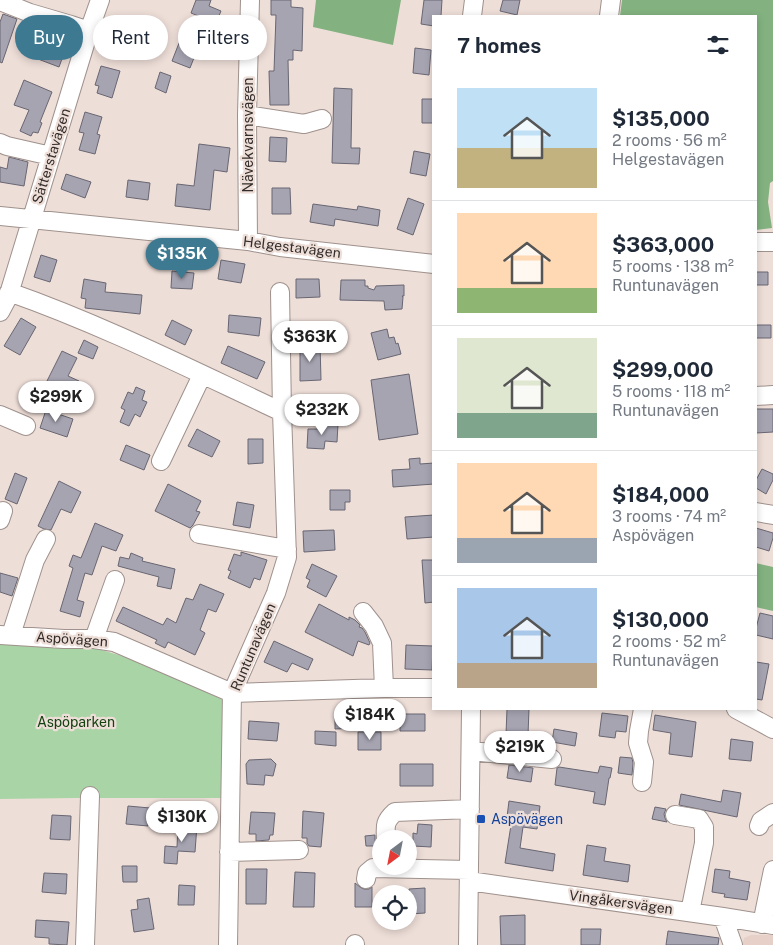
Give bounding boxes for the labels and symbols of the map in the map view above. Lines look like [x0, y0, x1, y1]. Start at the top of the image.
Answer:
street label: Nävekvarnsvägen [240, 77, 256, 193]
street label: Sätterstavägen [29, 106, 73, 206]
street label: Helgestavägen [242, 233, 342, 261]
pin: $135K [147, 238, 217, 280]
pin: $363K [275, 320, 345, 363]
pin: $299K [21, 380, 91, 423]
pin: $232K [287, 394, 357, 436]
street label: Runtunavägen [227, 601, 279, 693]
street label: Aspövägen [35, 629, 109, 649]
pin: $184K [335, 698, 405, 741]
park label: Aspöparken [37, 714, 115, 730]
pin: $219K [485, 730, 555, 773]
pin: $130K [147, 800, 217, 843]
place label: Aspövägen [491, 811, 563, 827]
marker: Aspövägen [475, 813, 487, 825]
north arrow [372, 830, 418, 875]
street label: Vingåkersvägen [568, 887, 674, 917]

